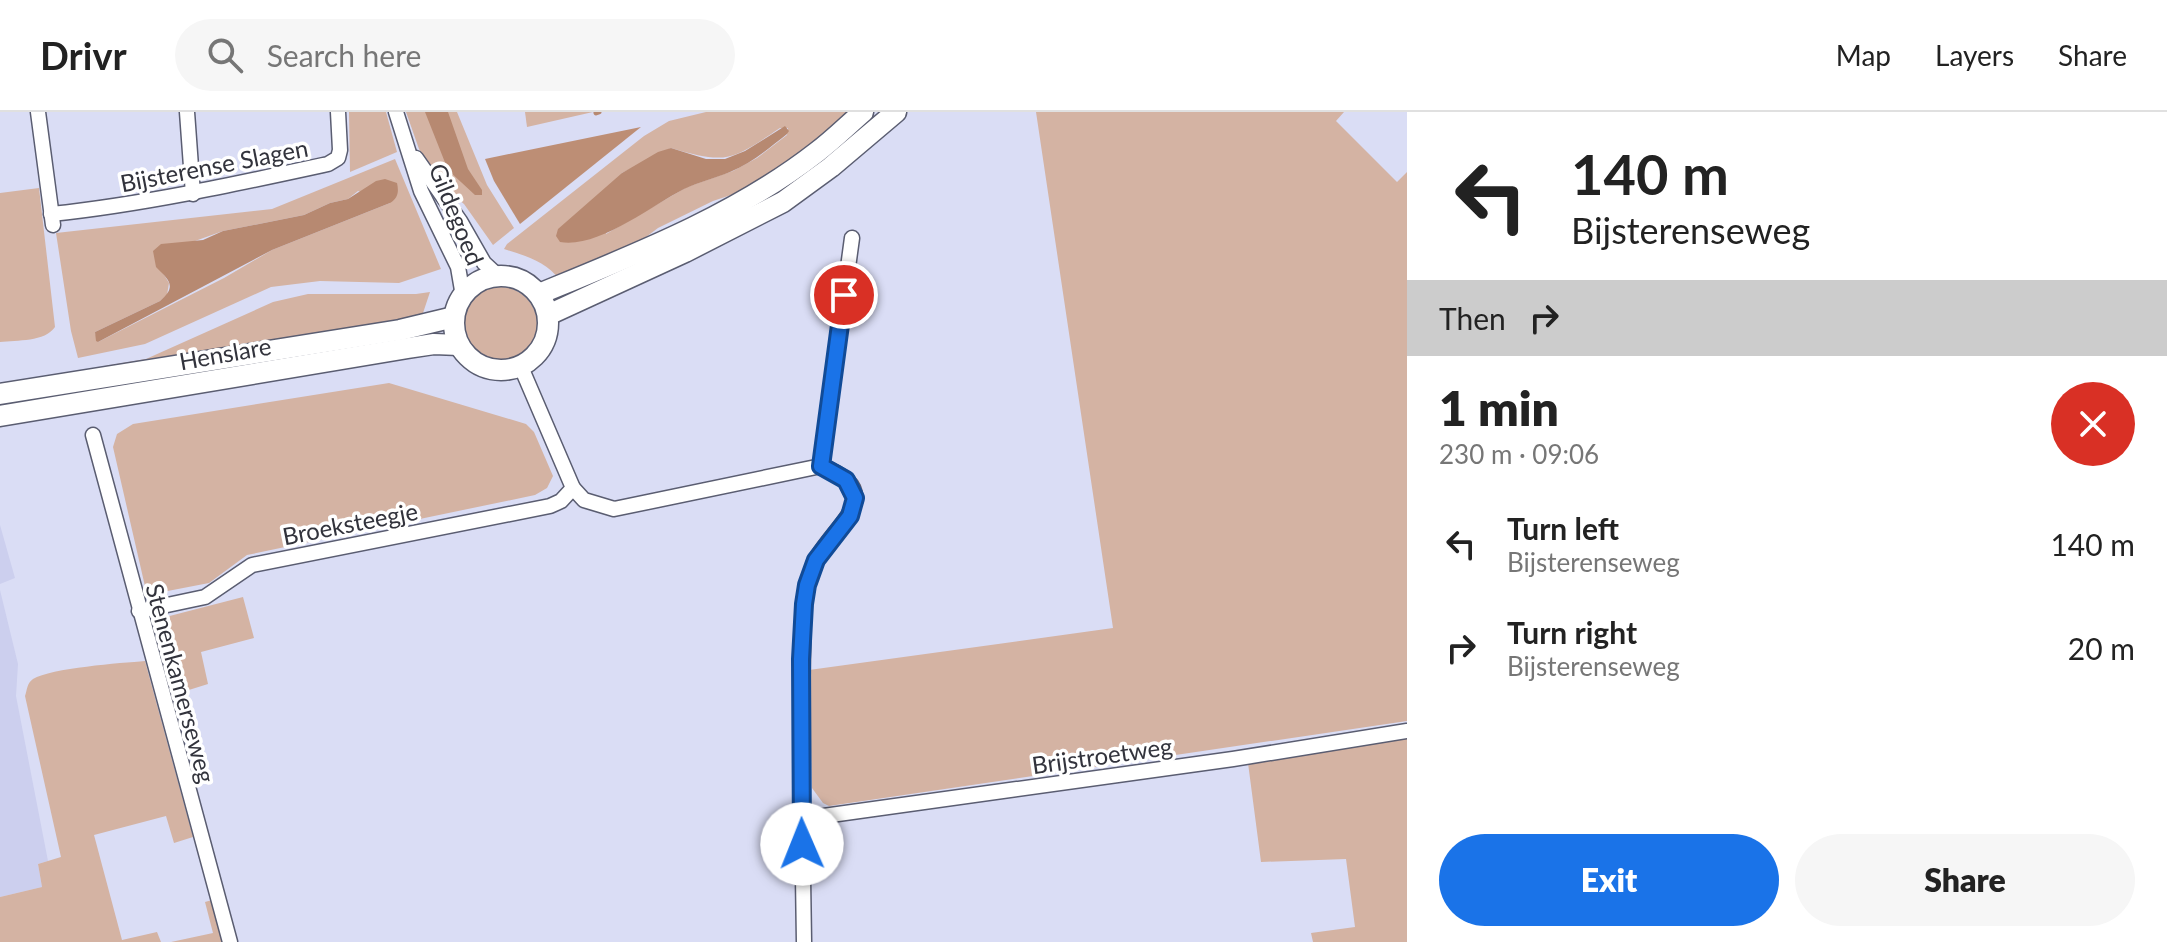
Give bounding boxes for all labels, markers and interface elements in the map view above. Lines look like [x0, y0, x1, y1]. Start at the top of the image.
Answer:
search box [175, 19, 735, 91]
text: Drivr [40, 32, 127, 78]
icon: search [203, 33, 247, 77]
text: Search here [267, 37, 421, 73]
text: Map [1836, 38, 1891, 72]
text: Layers [1935, 38, 2014, 72]
text: Share [2058, 38, 2127, 72]
street label: Bijsterense Slagen [118, 133, 310, 197]
text: 140 m [1571, 140, 1729, 207]
icon: left [1439, 144, 1543, 248]
street label: Gildegoed [424, 159, 490, 269]
text: Bijsterenseweg [1571, 208, 1810, 252]
pin [810, 261, 878, 329]
icon: arrive [822, 273, 866, 317]
icon: right [1522, 296, 1566, 340]
text: Then [1439, 300, 1506, 336]
street label: Henslare [177, 331, 273, 375]
text: 1 min [1439, 379, 1559, 436]
button: close [2051, 382, 2135, 466]
text: 230 m · 09:06 [1439, 438, 1599, 470]
street label: Broeksteegje [280, 496, 420, 550]
text: Turn left [1507, 510, 1619, 546]
icon: left [1439, 522, 1483, 566]
text: 140 m [2050, 526, 2135, 562]
text: Bijsterenseweg [1507, 546, 1680, 578]
street label: Stenenkamerseweg [140, 580, 222, 786]
text: Turn right [1507, 614, 1637, 650]
icon: right [1439, 626, 1483, 670]
text: 20 m [2068, 630, 2135, 666]
text: Bijsterenseweg [1507, 650, 1680, 682]
street label: Brijstroetweg [1030, 731, 1174, 779]
position arrow [760, 802, 844, 886]
button: Exit [1439, 834, 1779, 926]
button: Share [1795, 834, 2135, 926]

